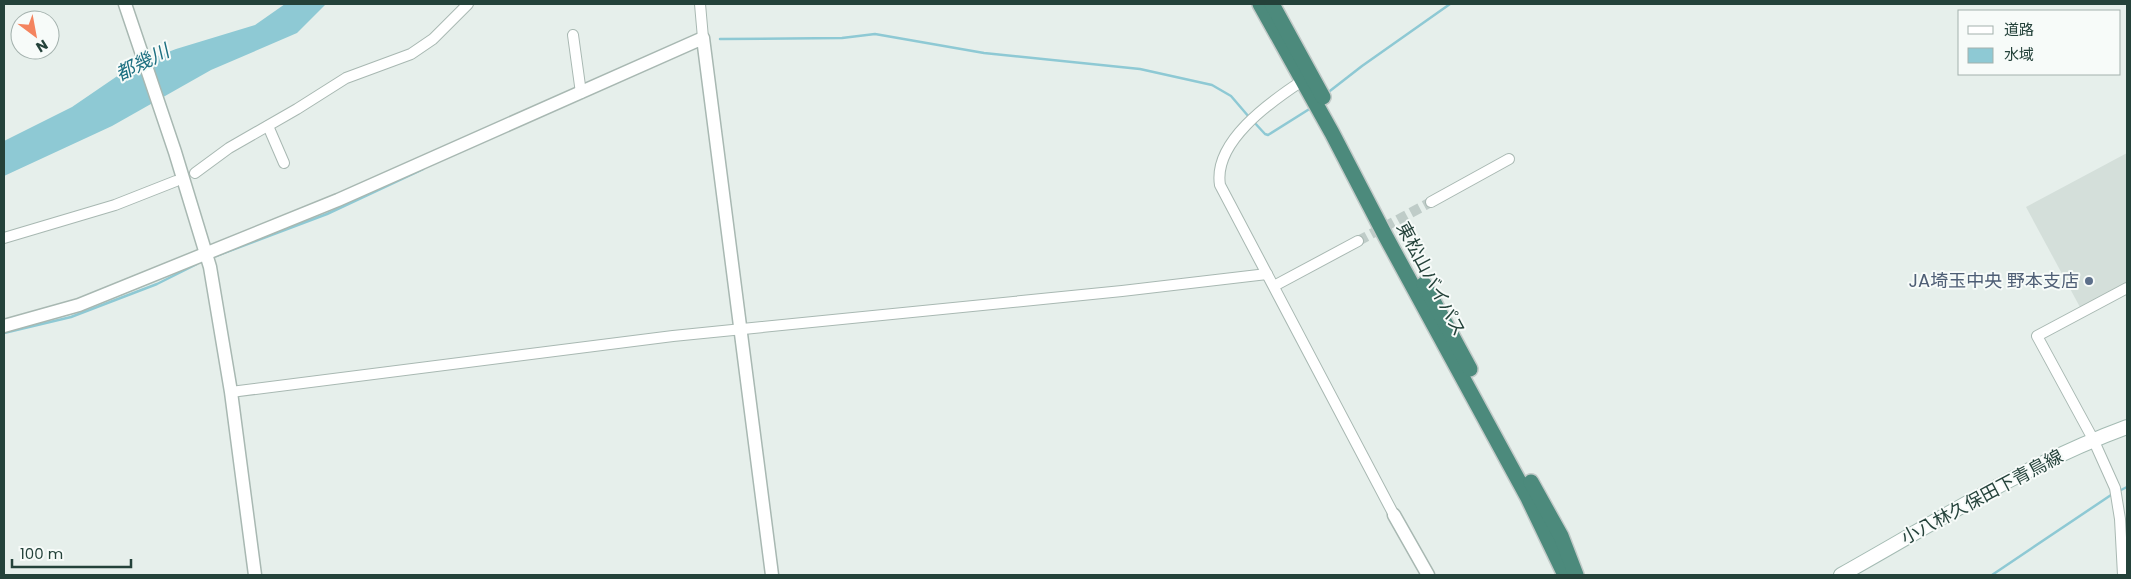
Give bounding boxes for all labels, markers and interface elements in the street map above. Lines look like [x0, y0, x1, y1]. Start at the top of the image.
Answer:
north arrow [10, 10, 60, 60]
legend [1958, 10, 2121, 75]
text: 道路 [2004, 19, 2034, 40]
text: N [32, 35, 52, 57]
water label: 都幾川 [111, 37, 176, 87]
text: 水域 [2004, 44, 2034, 65]
street label: 東松山バイパス [1391, 217, 1472, 340]
place label: JA埼玉中央 野本支店 [1909, 268, 2079, 293]
marker: JA埼玉中央 野本支店 [2083, 275, 2095, 287]
street label: 小八林久保田下青鳥線 [1896, 443, 2067, 550]
scale bar [12, 536, 131, 568]
text: 100 m [20, 543, 63, 564]

